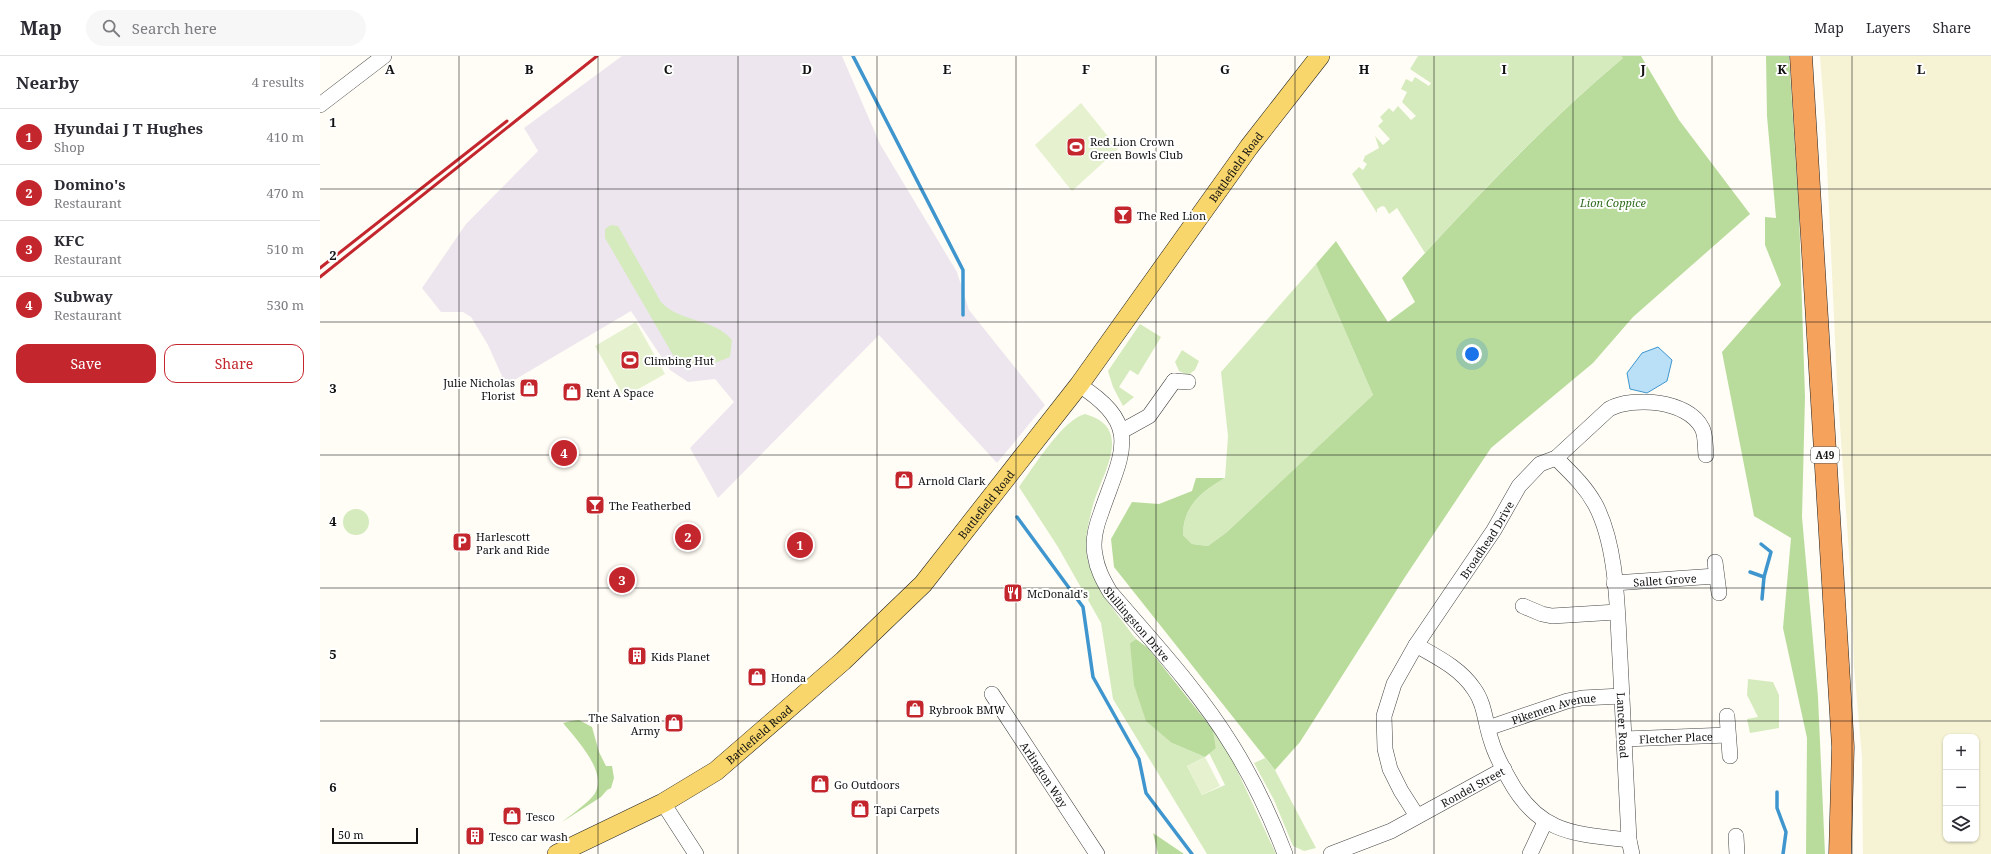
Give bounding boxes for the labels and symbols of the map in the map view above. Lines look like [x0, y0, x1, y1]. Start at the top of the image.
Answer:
text: A [385, 60, 395, 78]
text: B [525, 60, 534, 78]
text: C [664, 60, 673, 78]
text: D [802, 60, 812, 78]
text: E [943, 60, 952, 78]
text: F [1082, 60, 1090, 78]
text: G [1220, 60, 1230, 78]
text: H [1359, 60, 1370, 78]
text: I [1501, 60, 1507, 78]
text: J [1639, 60, 1646, 78]
text: K [1777, 60, 1787, 78]
text: L [1917, 60, 1926, 78]
text: 1 [329, 113, 337, 131]
street label: Battlefield Road [1205, 128, 1266, 205]
place label: Red Lion Crown Green Bowls Club [1090, 134, 1183, 162]
sports icon: Red Lion Crown Green Bowls Club [1065, 136, 1087, 158]
park label: Lion Coppice [1579, 195, 1647, 210]
bar icon: The Red Lion [1112, 204, 1134, 226]
place label: The Red Lion [1137, 208, 1206, 223]
text: 2 [329, 246, 337, 264]
your location [1462, 344, 1482, 364]
sports icon: Climbing Hut [619, 349, 641, 371]
place label: Climbing Hut [644, 353, 714, 368]
place label: Julie Nicholas Florist [442, 375, 515, 403]
shop icon: Julie Nicholas Florist [518, 377, 540, 399]
text: 3 [329, 379, 337, 397]
shop icon: Rent A Space [561, 381, 583, 403]
place label: Rent A Space [586, 385, 654, 400]
pin: 4 [551, 438, 577, 468]
road number: A49 [1811, 447, 1839, 463]
street label: Battlefield Road [954, 467, 1017, 542]
shop icon: Arnold Clark [893, 469, 915, 491]
place label: Arnold Clark [918, 473, 986, 488]
bar icon: The Featherbed [584, 494, 606, 516]
place label: The Featherbed [609, 498, 691, 513]
street label: Broadhead Drive [1456, 498, 1517, 581]
text: 4 [329, 512, 337, 530]
pin: 2 [675, 522, 701, 552]
place label: Harlescott Park and Ride [476, 529, 550, 557]
pin: 1 [787, 530, 813, 560]
parking icon: Harlescott Park and Ride [451, 531, 473, 553]
pin: 3 [609, 565, 635, 595]
street label: Sallet Grove [1633, 570, 1697, 589]
restaurant icon: McDonald's [1002, 582, 1024, 604]
street label: Shillingston Drive [1101, 584, 1174, 664]
place label: McDonald's [1027, 586, 1088, 601]
text: 5 [329, 645, 337, 663]
building icon: Kids Planet [626, 645, 648, 667]
place label: Kids Planet [651, 649, 710, 664]
shop icon: Honda [746, 666, 768, 688]
place label: Honda [771, 670, 806, 685]
street label: Pikemen Avenue [1509, 690, 1597, 727]
street label: Lancer Road [1614, 692, 1632, 759]
shop icon: Rybrook BMW [904, 698, 926, 720]
street label: Battlefield Road [722, 701, 795, 767]
place label: Rybrook BMW [929, 702, 1006, 717]
place label: The Salvation Army [589, 710, 661, 738]
shop icon: The Salvation Army [663, 712, 685, 734]
street label: Fletcher Place [1639, 728, 1713, 746]
street label: Arlington Way [1018, 738, 1072, 811]
street label: Rondel Street [1438, 763, 1507, 810]
shop icon: Go Outdoors [809, 773, 831, 795]
place label: Go Outdoors [834, 777, 900, 792]
text: 6 [329, 778, 337, 796]
shop icon: Tapi Carpets [849, 798, 871, 820]
place label: Tapi Carpets [874, 802, 939, 817]
shop icon: Tesco [501, 805, 523, 827]
place label: Tesco [526, 809, 555, 824]
building icon: Tesco car wash [464, 825, 486, 847]
scale bar [332, 826, 418, 845]
place label: Tesco car wash [489, 829, 568, 844]

